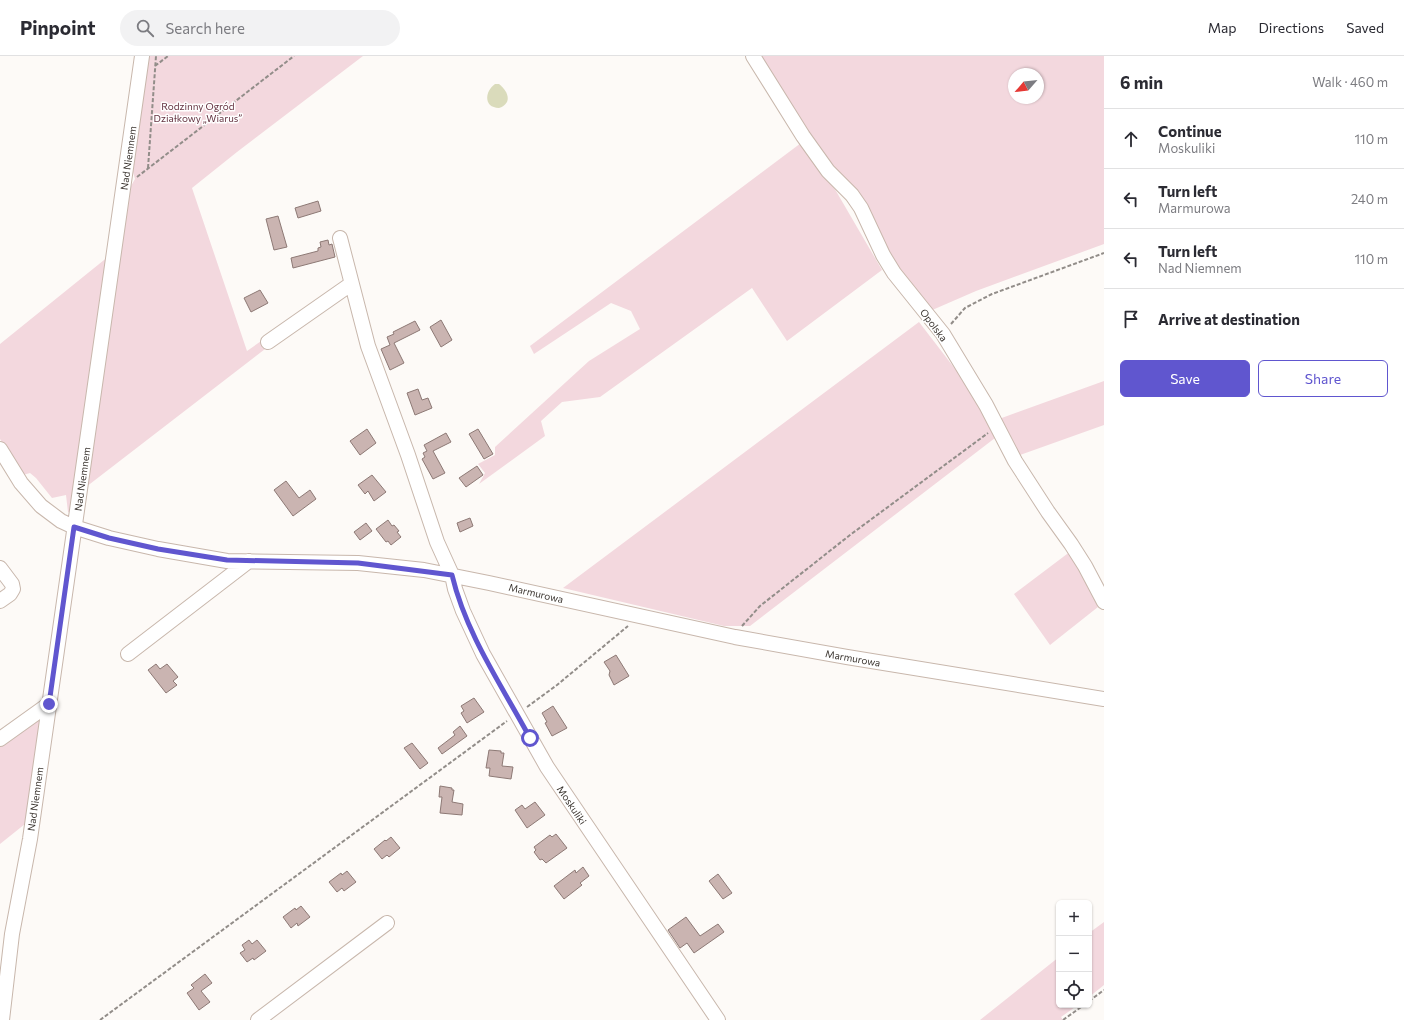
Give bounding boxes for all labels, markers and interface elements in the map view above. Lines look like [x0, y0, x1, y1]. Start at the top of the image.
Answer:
search box [120, 10, 400, 46]
text: Pinpoint [20, 16, 96, 39]
icon: search [134, 17, 156, 39]
text: Search here [166, 19, 245, 37]
text: Map [1208, 19, 1237, 36]
text: Directions [1259, 19, 1324, 36]
text: Saved [1346, 19, 1384, 36]
north arrow [1008, 68, 1044, 104]
text: 6 min [1120, 72, 1163, 93]
text: Walk · 460 m [1312, 74, 1388, 90]
park label: Rodzinny Ogród Działkowy „Wiarus” [154, 100, 242, 124]
text: Continue [1158, 122, 1222, 140]
street label: Nad Niemnem [118, 125, 138, 191]
icon: ahead [1120, 128, 1142, 150]
text: 110 m [1355, 131, 1388, 147]
text: Moskuliki [1158, 140, 1215, 156]
text: Turn left [1158, 182, 1217, 200]
icon: left [1120, 188, 1142, 210]
text: 240 m [1351, 191, 1388, 207]
text: Marmurowa [1158, 200, 1231, 216]
text: Turn left [1158, 242, 1217, 260]
icon: left [1120, 248, 1142, 270]
text: 110 m [1355, 251, 1388, 267]
text: Nad Niemnem [1158, 260, 1242, 276]
street label: Opolska [918, 306, 950, 344]
icon: arrive [1120, 308, 1142, 330]
text: Arrive at destination [1158, 310, 1300, 328]
button: Save [1120, 360, 1250, 397]
button: Share [1258, 360, 1388, 397]
street label: Nad Niemnem [72, 446, 92, 512]
street label: Marmurowa [507, 581, 565, 605]
street label: Marmurowa [824, 647, 882, 669]
route end [40, 695, 58, 713]
route start [521, 729, 539, 747]
street label: Nad Niemnem [25, 766, 45, 832]
street label: Moskuliki [555, 783, 589, 827]
map controls [1056, 900, 1092, 1008]
button: + [1056, 900, 1092, 936]
button: − [1056, 936, 1092, 972]
button: locate [1056, 972, 1092, 1008]

